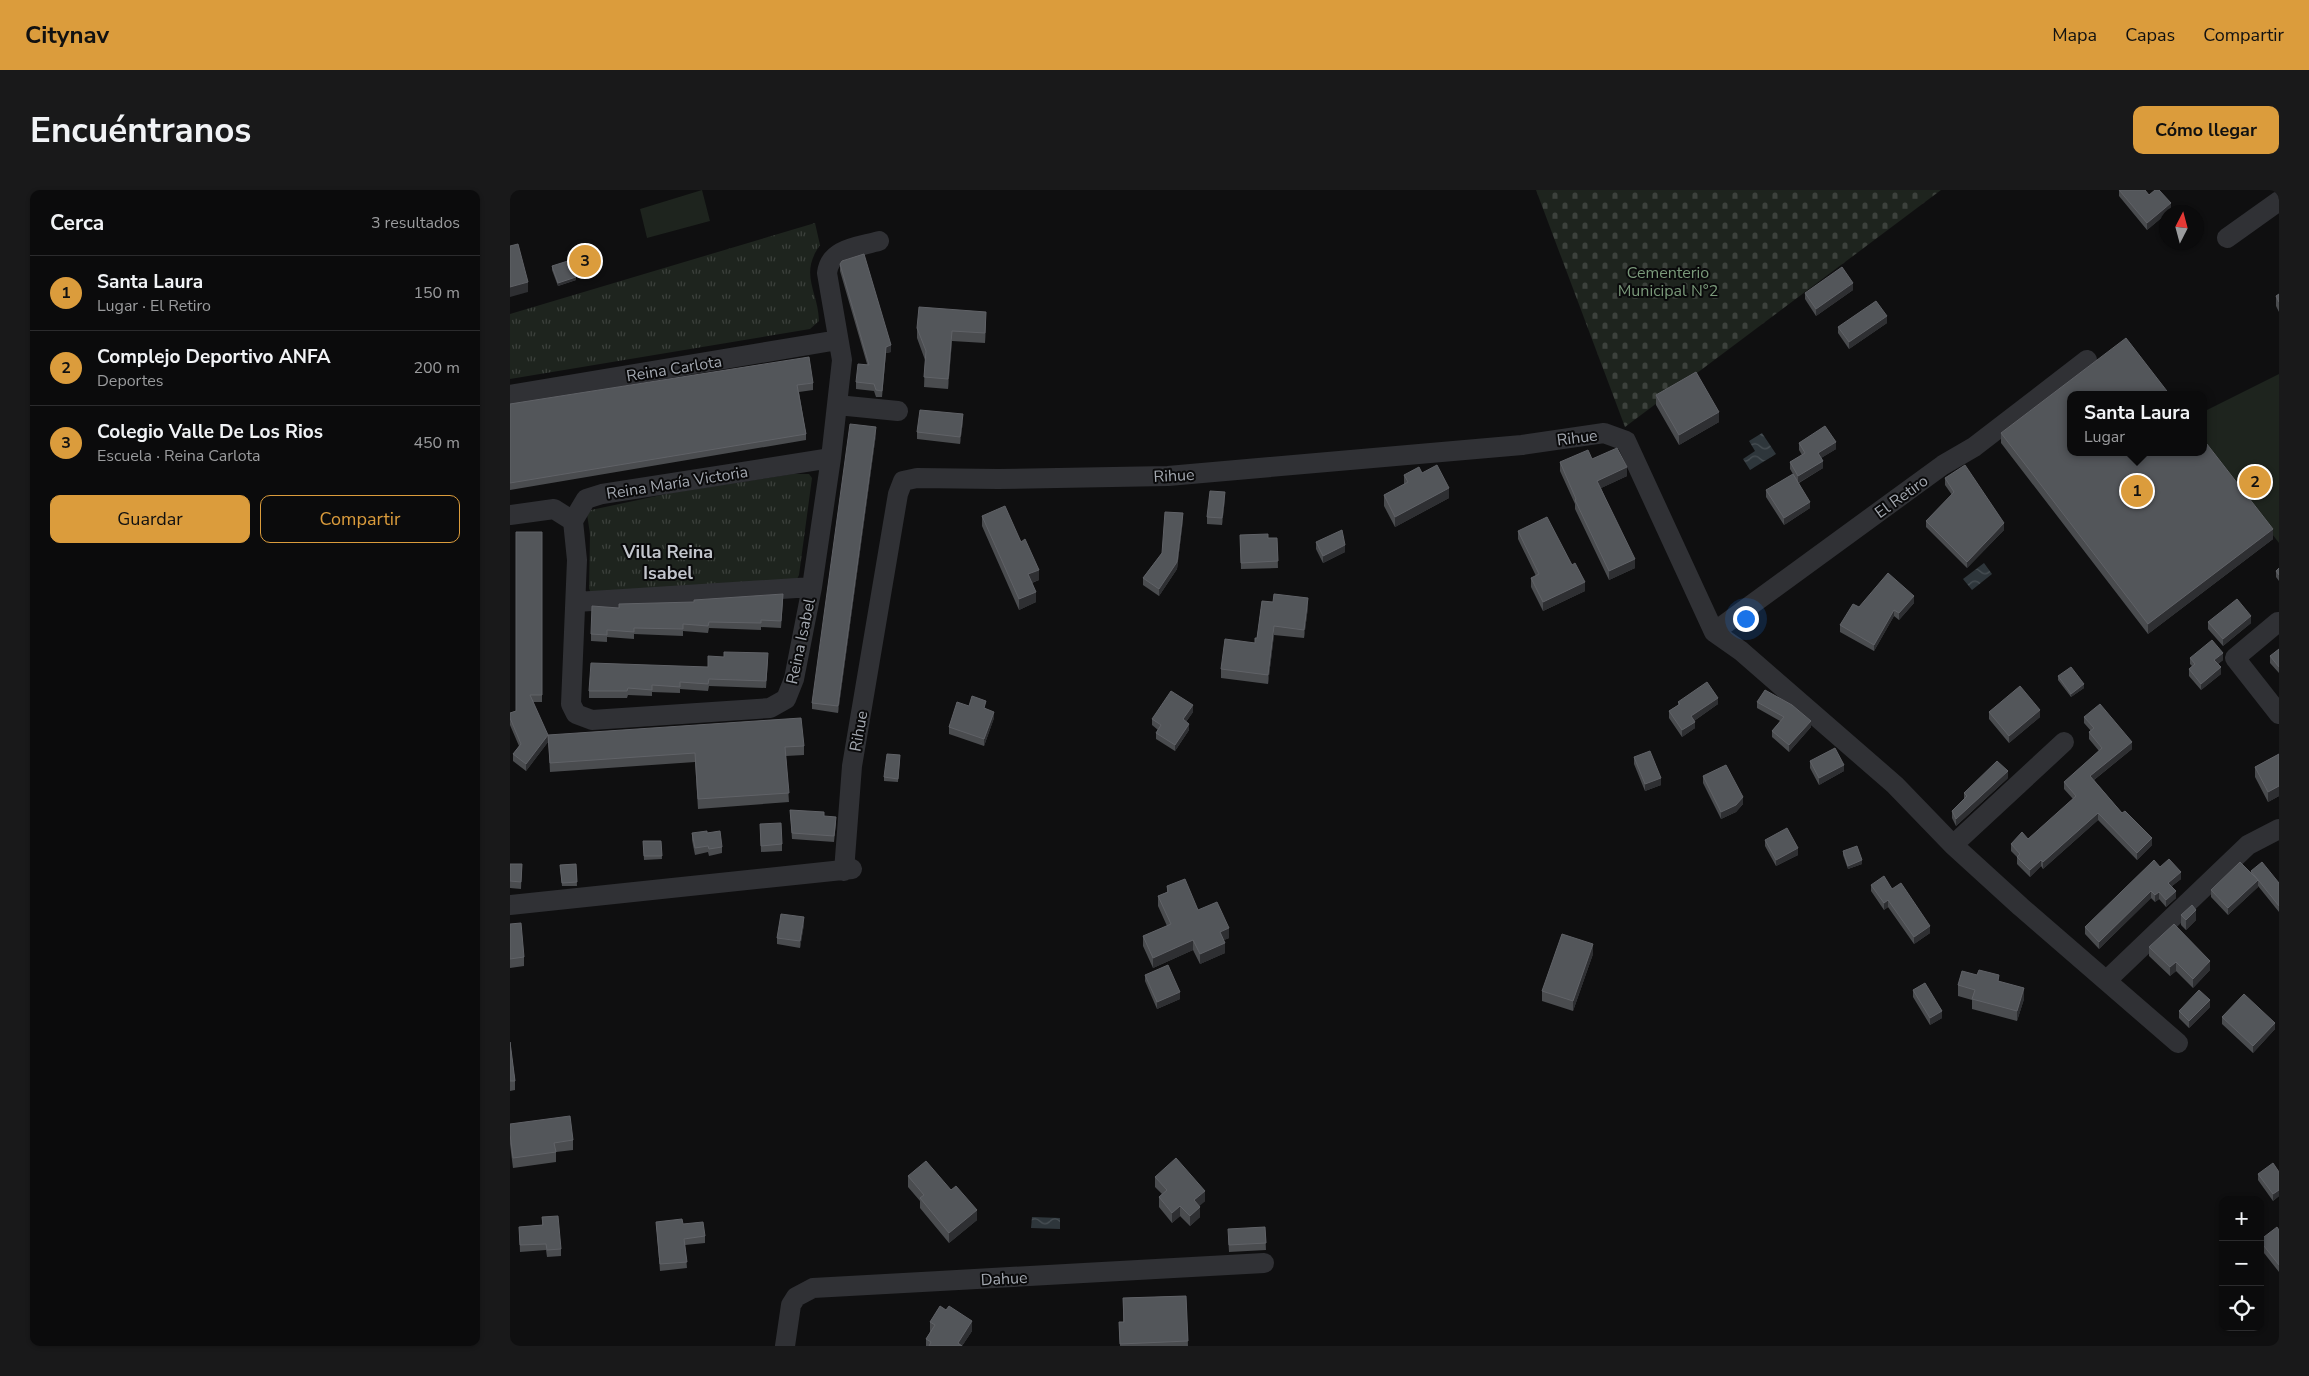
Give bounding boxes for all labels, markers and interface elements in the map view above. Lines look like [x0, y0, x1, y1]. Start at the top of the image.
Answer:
text: Citynav [25, 19, 109, 51]
text: Mapa [2052, 23, 2097, 47]
text: Capas [2125, 23, 2175, 47]
text: Compartir [2203, 23, 2284, 47]
button: Cómo llegar [2133, 106, 2279, 154]
text: Encuéntranos [30, 107, 251, 154]
north arrow [2159, 205, 2204, 250]
text: Cerca [50, 209, 104, 237]
text: 3 resultados [371, 212, 460, 234]
pin: 3 [569, 242, 601, 280]
park label: Cementerio Municipal N°2 [1618, 262, 1718, 302]
text: Santa Laura [97, 269, 203, 295]
text: 1 [61, 282, 71, 304]
text: 150 m [413, 282, 460, 304]
text: Lugar · El Retiro [97, 295, 211, 317]
text: Complejo Deportivo ANFA [97, 344, 331, 370]
street label: Reina Carlota [625, 351, 724, 387]
text: 2 [61, 357, 71, 379]
text: 200 m [413, 357, 460, 379]
text: Deportes [97, 370, 164, 392]
popup [2067, 391, 2207, 456]
text: Santa Laura [2084, 400, 2190, 426]
text: Colegio Valle De Los Rios [97, 419, 323, 445]
street label: Rihue [1555, 425, 1599, 451]
text: Lugar [2084, 426, 2125, 448]
text: 3 [61, 432, 71, 454]
text: 450 m [413, 432, 460, 454]
text: Escuela · Reina Carlota [97, 445, 261, 467]
street label: Reina María Victoria [605, 461, 750, 505]
pin: 2 [2239, 463, 2271, 501]
street label: Rihue [1153, 464, 1195, 488]
street label: El Retiro [1870, 470, 1933, 524]
pin: 1 [2121, 472, 2153, 510]
button: Guardar [50, 495, 250, 543]
button: Compartir [260, 495, 460, 543]
district label: Villa Reina Isabel [622, 540, 713, 585]
street label: Reina Isabel [781, 596, 821, 686]
your location [1733, 606, 1759, 632]
street label: Rihue [845, 709, 873, 753]
map controls [2219, 1196, 2264, 1331]
button: + [2219, 1196, 2264, 1241]
button: − [2219, 1241, 2264, 1286]
street label: Dahue [980, 1267, 1028, 1291]
button: locate [2219, 1286, 2264, 1331]

